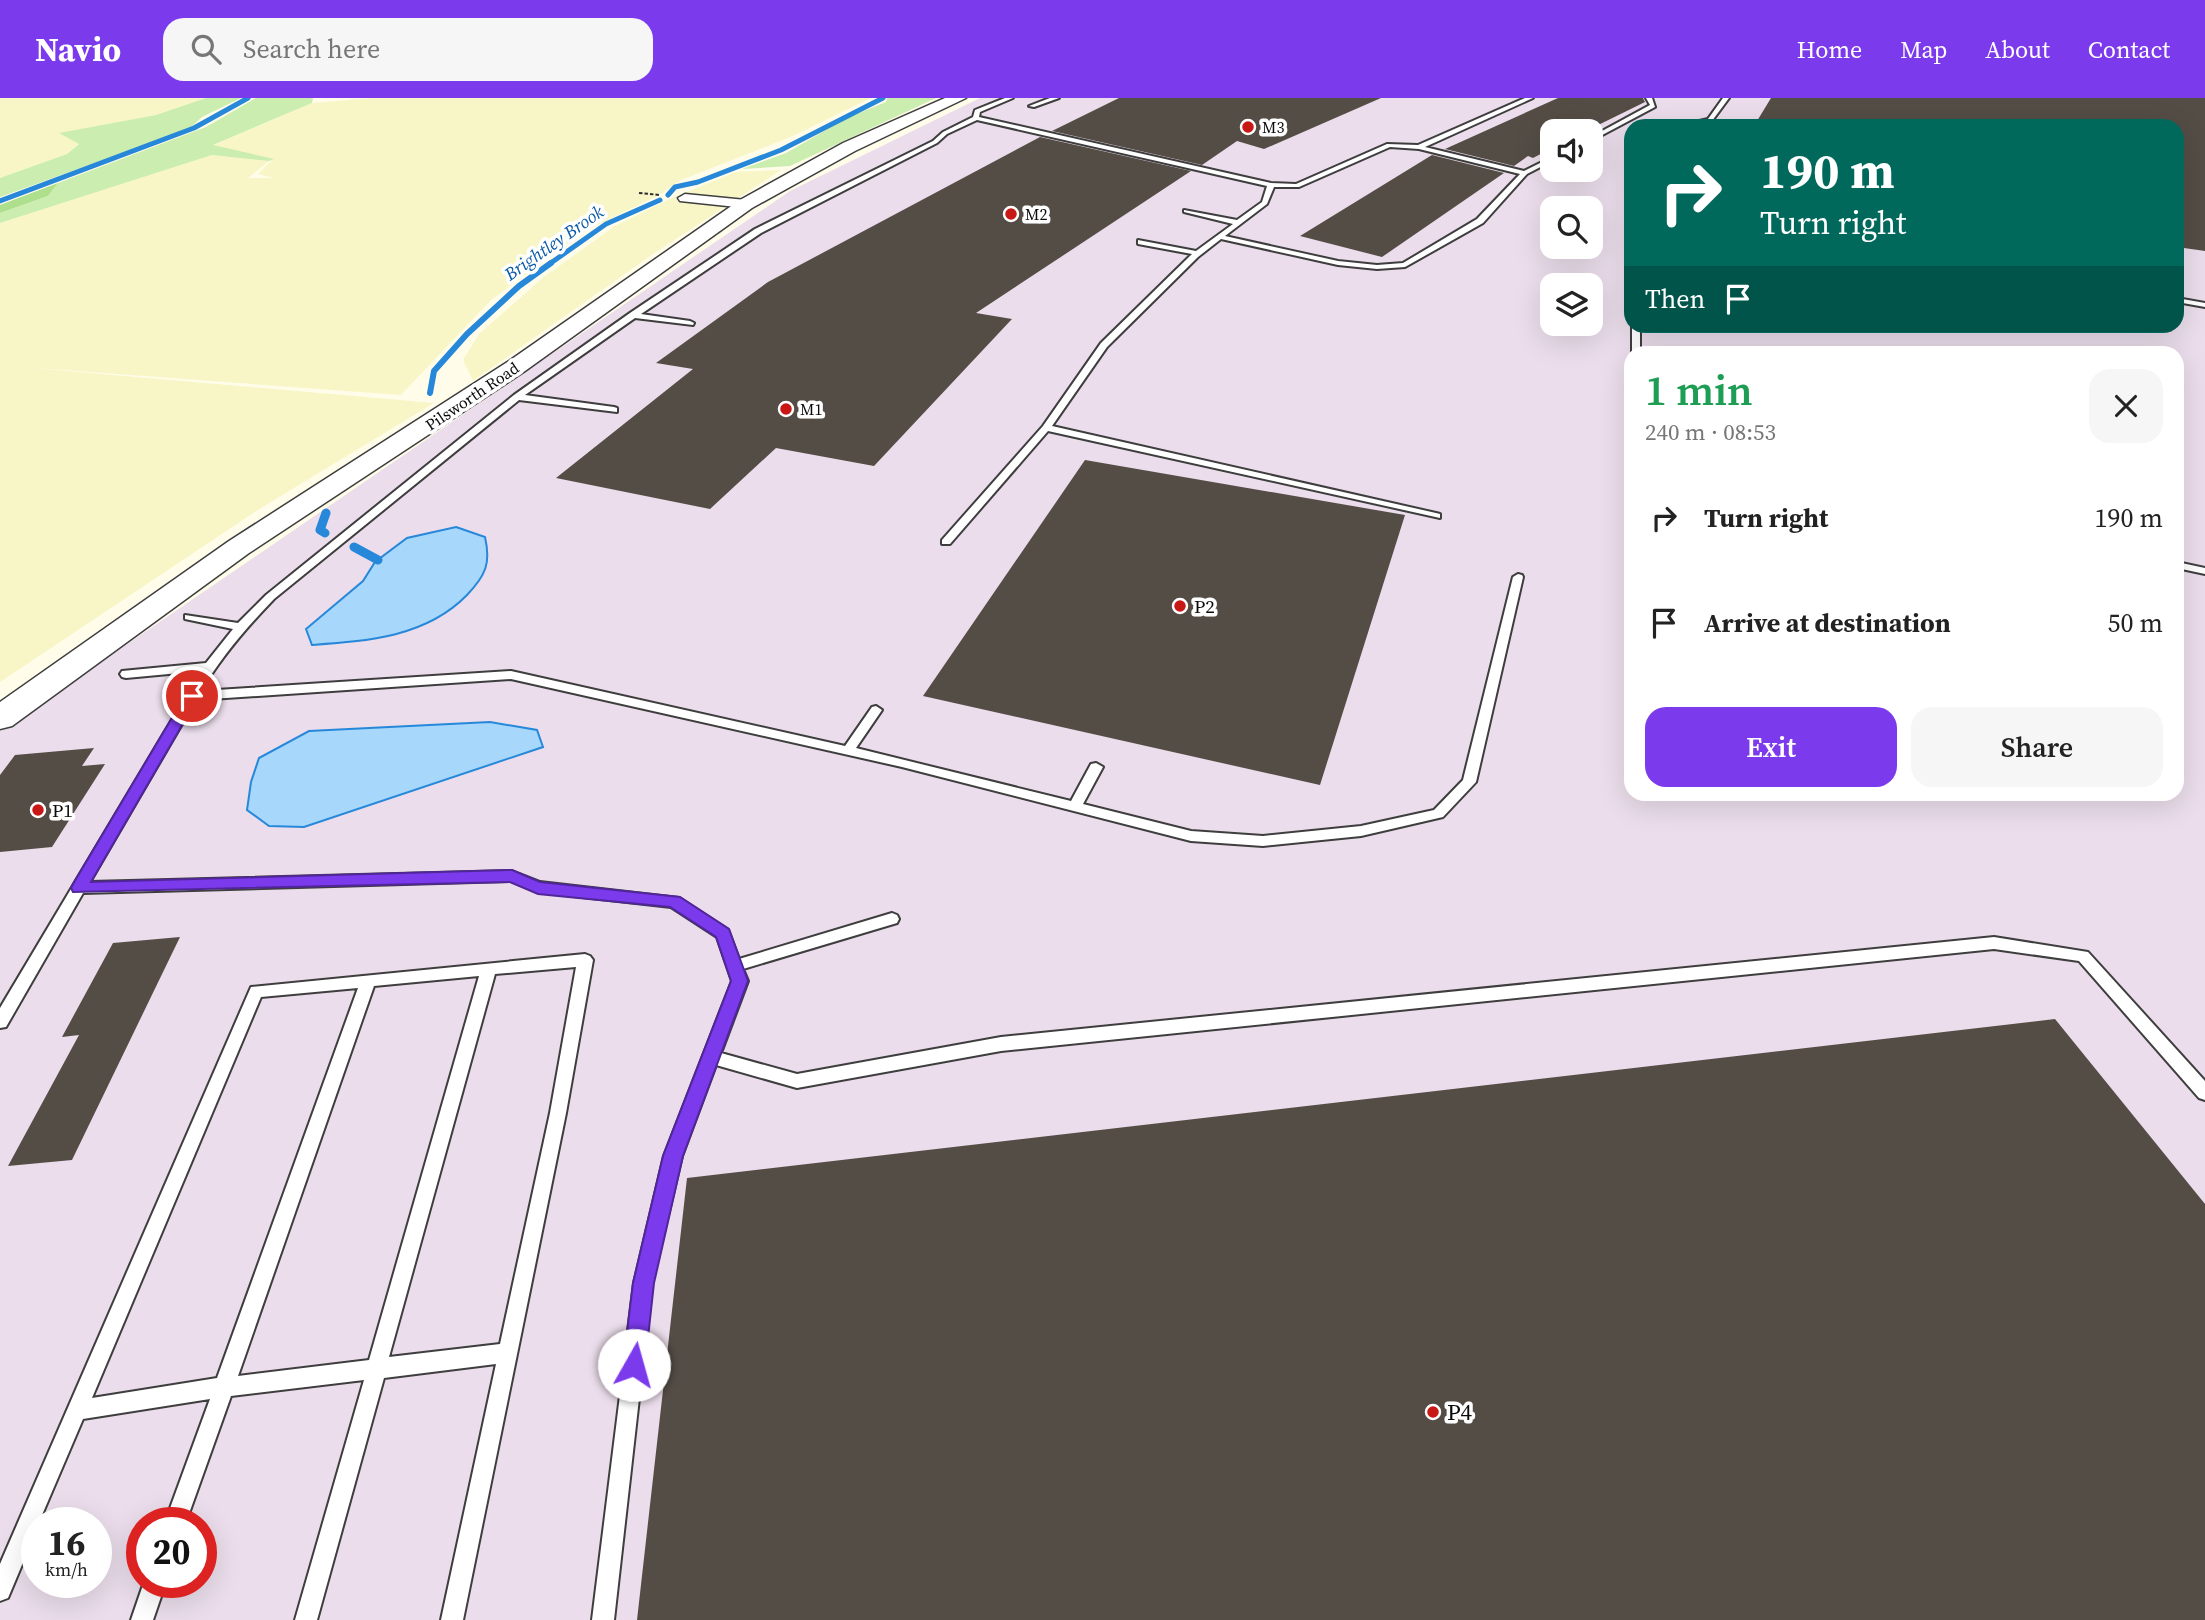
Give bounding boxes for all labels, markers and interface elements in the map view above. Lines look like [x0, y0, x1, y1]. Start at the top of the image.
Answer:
search box [163, 18, 653, 81]
text: Navio [35, 27, 121, 72]
icon: search [187, 30, 225, 68]
text: Search here [243, 31, 380, 67]
text: Home [1797, 33, 1862, 66]
text: Map [1900, 33, 1947, 66]
text: About [1985, 33, 2050, 66]
text: Contact [2088, 33, 2170, 66]
place label: M3 [1262, 116, 1284, 138]
marker: M3 [1240, 119, 1256, 135]
map controls [1540, 119, 1603, 336]
button: sound [1540, 119, 1603, 182]
text: 190 m [1760, 137, 1895, 204]
icon: right [1645, 147, 1736, 238]
button: search [1540, 196, 1603, 259]
water label: Brightley Brook [498, 199, 609, 287]
text: Turn right [1760, 201, 1906, 245]
place label: M2 [1025, 203, 1047, 225]
marker: M2 [1003, 206, 1019, 222]
button: layers [1540, 273, 1603, 336]
icon: arrive [1719, 280, 1757, 318]
text: Then [1645, 281, 1705, 317]
street label: Pilsworth Road [421, 357, 523, 435]
text: 1 min [1645, 361, 1753, 419]
button: close [2089, 369, 2163, 443]
place label: M1 [800, 398, 822, 420]
marker: M1 [778, 401, 794, 417]
text: 240 m · 08:53 [1645, 416, 1776, 448]
icon: right [1645, 499, 1683, 537]
text: Turn right [1704, 500, 1828, 536]
text: 190 m [2095, 500, 2163, 536]
place label: P2 [1194, 593, 1215, 619]
marker: P2 [1172, 598, 1188, 614]
icon: arrive [1645, 604, 1683, 642]
text: Arrive at destination [1704, 605, 1951, 641]
text: 50 m [2108, 605, 2163, 641]
pin [162, 666, 222, 726]
icon: arrive [173, 677, 211, 715]
button: Exit [1645, 707, 1897, 787]
button: Share [1911, 707, 2163, 787]
place label: P1 [52, 797, 73, 823]
marker: P1 [30, 802, 46, 818]
position arrow [597, 1328, 671, 1402]
place label: P4 [1447, 1396, 1473, 1428]
marker: P4 [1425, 1404, 1441, 1420]
speed limit sign: 20 [126, 1507, 217, 1598]
text: 16 [48, 1519, 85, 1567]
text: km/h [45, 1557, 88, 1582]

